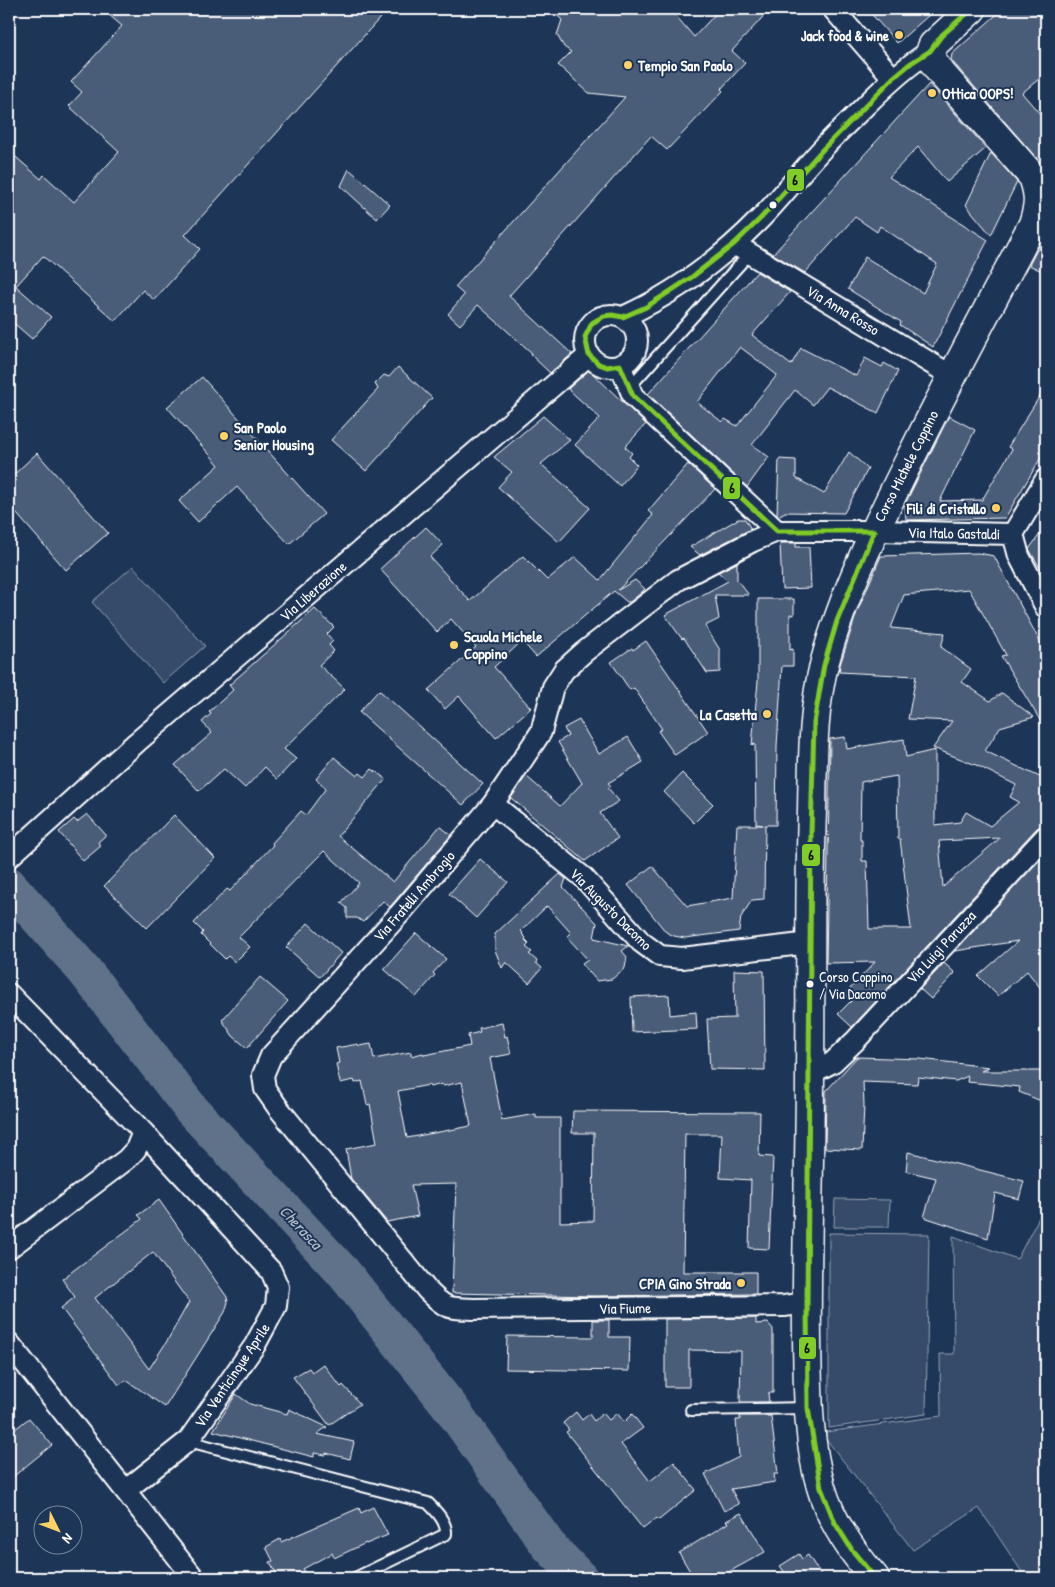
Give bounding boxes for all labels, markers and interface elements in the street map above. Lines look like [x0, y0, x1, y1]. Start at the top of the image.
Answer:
place label: Jack food & wine [801, 25, 889, 46]
marker: Jack food & wine [893, 29, 905, 41]
place label: Tempio San Paolo [637, 55, 733, 77]
marker: Tempio San Paolo [622, 59, 634, 71]
place label: Ottica OOPS! [942, 83, 1014, 104]
marker: Ottica OOPS! [926, 87, 938, 99]
line badge: 6 [786, 168, 805, 192]
text: 6 [792, 170, 798, 189]
unlabelled marker [768, 200, 778, 210]
street label: Via Anna Rosso [803, 280, 883, 340]
street label: Corso Michele Coppino [869, 407, 943, 525]
place label: San Paolo Senior Housing [234, 417, 314, 456]
marker: San Paolo Senior Housing [218, 430, 230, 442]
line badge: 6 [722, 476, 741, 500]
text: 6 [729, 478, 735, 497]
place label: Fili di Cristallo [906, 498, 986, 519]
marker: Fili di Cristallo [990, 502, 1002, 514]
street label: Via Italo Gastaldi [908, 522, 1000, 544]
street label: Via Liberazione [275, 556, 351, 626]
place label: Scuola Michele Coppino [464, 626, 542, 665]
marker: Scuola Michele Coppino [448, 639, 460, 651]
place label: La Casetta [700, 704, 757, 725]
marker: La Casetta [761, 708, 773, 720]
line badge: 6 [801, 843, 821, 867]
text: 6 [808, 845, 814, 864]
street label: Via Fratelli Ambrogio [369, 846, 459, 946]
street label: Via Augusto Dacomo [565, 863, 657, 955]
street label: Via Luigi Paruzza [902, 906, 981, 988]
place label: Corso Coppino / Via Dacomo [819, 967, 893, 1003]
marker: Corso Coppino / Via Dacomo [805, 979, 815, 989]
water label: Cherasca [275, 1200, 328, 1255]
place label: CPIA Gino Strada [639, 1273, 731, 1294]
marker: CPIA Gino Strada [735, 1277, 747, 1289]
street label: Via Fiume [599, 1297, 651, 1319]
street label: Via Venticinque Aprile [189, 1319, 275, 1431]
line badge: 6 [798, 1336, 817, 1360]
text: 6 [804, 1338, 810, 1357]
north arrow [32, 1504, 82, 1554]
text: N [58, 1530, 78, 1549]

